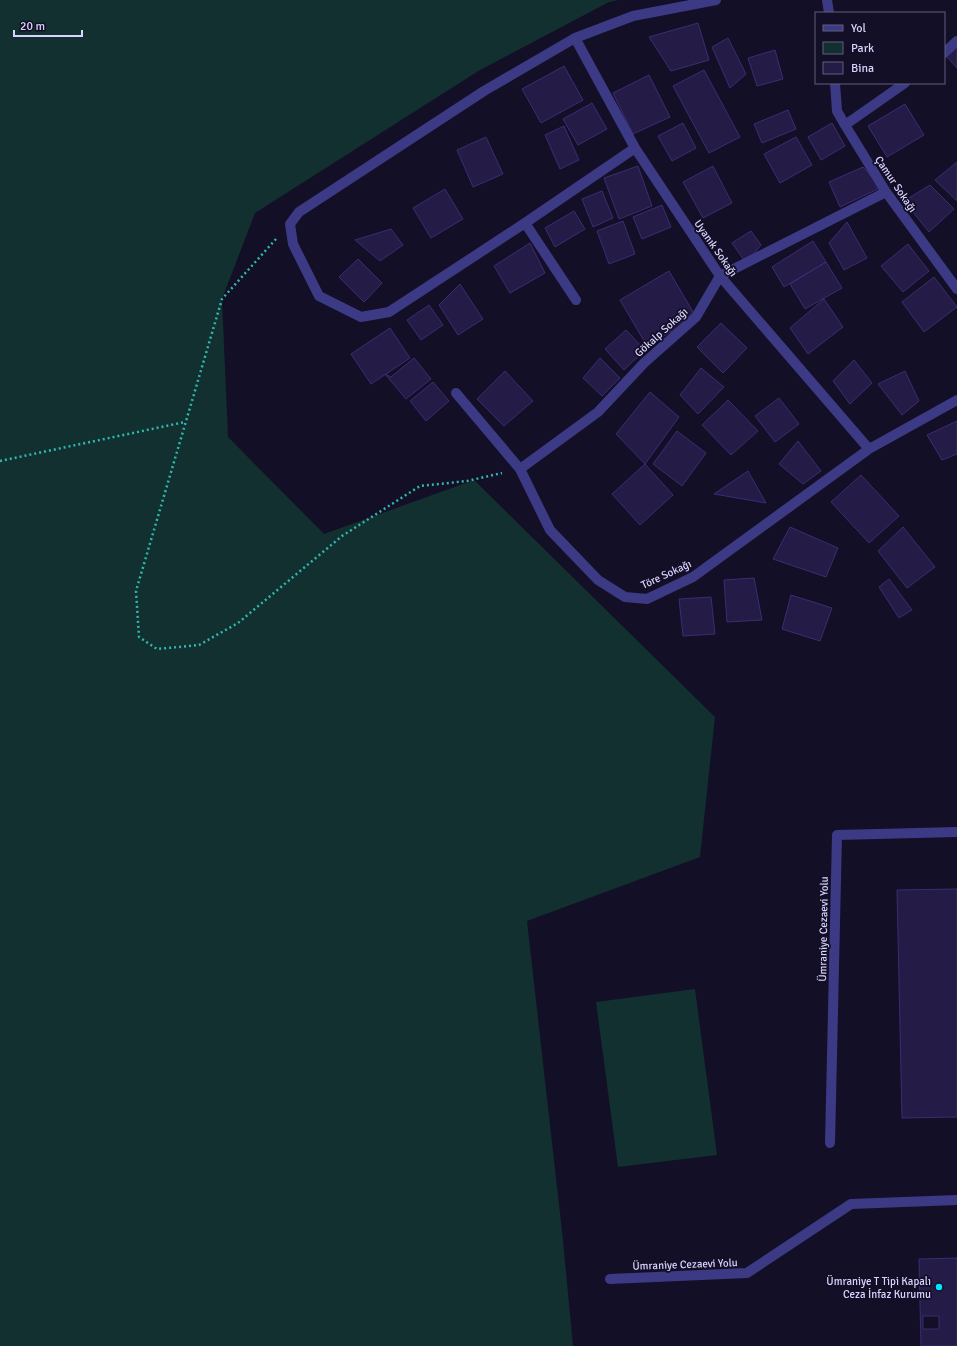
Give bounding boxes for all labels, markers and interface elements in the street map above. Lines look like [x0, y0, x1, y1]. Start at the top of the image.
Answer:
scale bar [14, 12, 82, 38]
legend [815, 12, 945, 84]
text: 20 m [20, 19, 45, 34]
text: Yol [851, 21, 867, 36]
text: Park [851, 41, 874, 56]
text: Bina [851, 61, 874, 76]
street label: Çamur Sokağı [872, 154, 919, 215]
street label: Uyanık Sokağı [691, 217, 740, 279]
street label: Gökalp Sokağı [632, 305, 691, 360]
street label: Töre Sokağı [639, 557, 693, 592]
street label: Ümraniye Cezaevi Yolu [815, 876, 831, 982]
street label: Ümraniye Cezaevi Yolu [632, 1255, 738, 1273]
place label: Ümraniye T Tipi Kapalı Ceza İnfaz Kurumu [826, 1274, 931, 1301]
marker: Ümraniye T Tipi Kapalı Ceza İnfaz Kurumu [934, 1282, 944, 1292]

